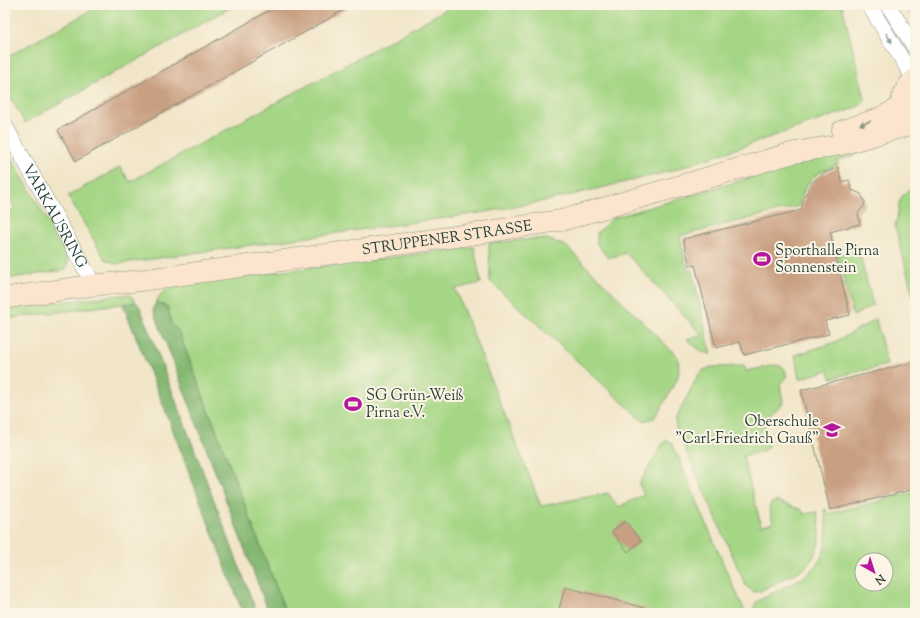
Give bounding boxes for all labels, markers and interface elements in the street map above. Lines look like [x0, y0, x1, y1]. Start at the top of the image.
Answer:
one-way arrow [885, 32, 892, 44]
one-way arrow [859, 120, 871, 126]
street label: VARKAUSRING [16, 161, 92, 272]
street label: STRUPPENER STRASSE [360, 216, 534, 261]
place label: Sporthalle Pirna Sonnenstein [775, 241, 879, 279]
sports icon: Sporthalle Pirna Sonnenstein [752, 249, 772, 269]
place label: SG Grün-Weiß Pirna e.V. [366, 386, 463, 424]
sports icon: SG Grün-Weiß Pirna e.V. [343, 394, 363, 414]
place label: Oberschule "Carl-Friedrich Gauß" [675, 412, 819, 450]
school or university icon: Oberschule "Carl-Friedrich Gauß" [822, 420, 842, 440]
north arrow [854, 552, 894, 592]
text: N [871, 569, 889, 588]

